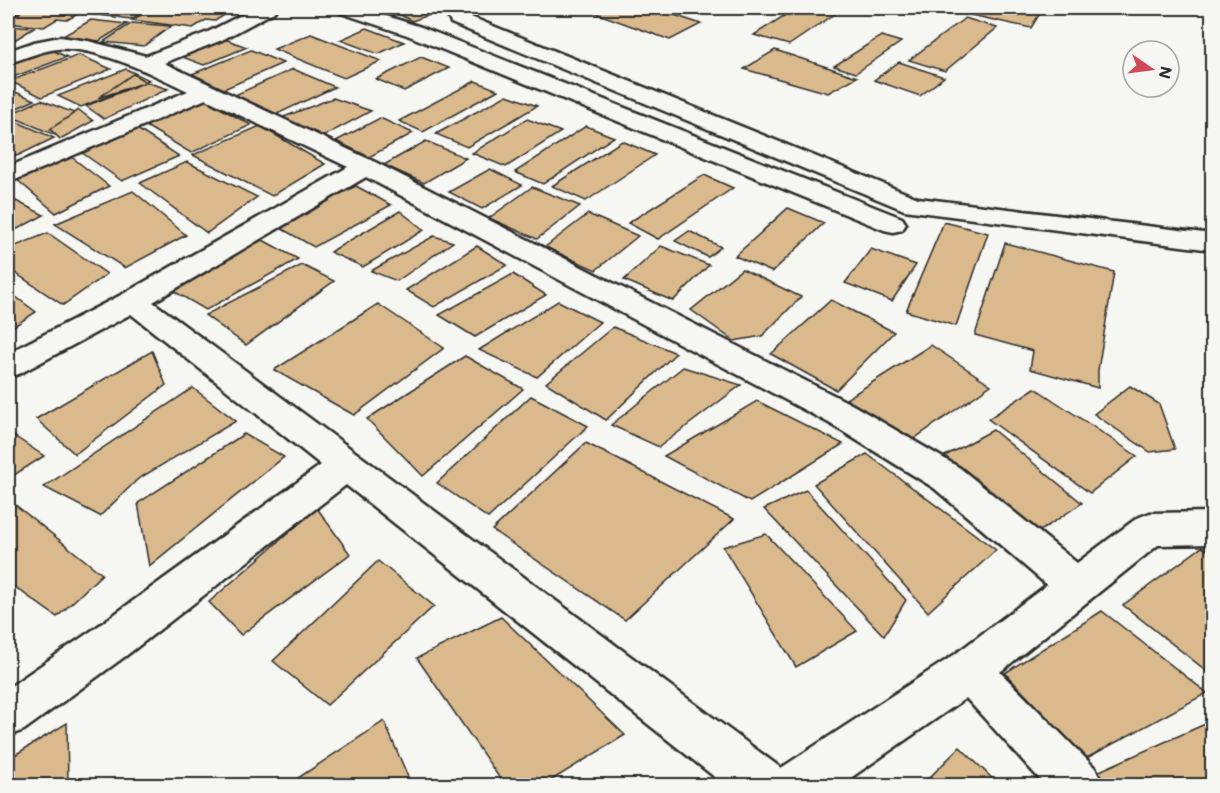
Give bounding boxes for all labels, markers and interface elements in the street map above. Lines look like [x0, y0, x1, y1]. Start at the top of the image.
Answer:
north arrow [1121, 39, 1181, 99]
text: N [1154, 64, 1178, 81]

